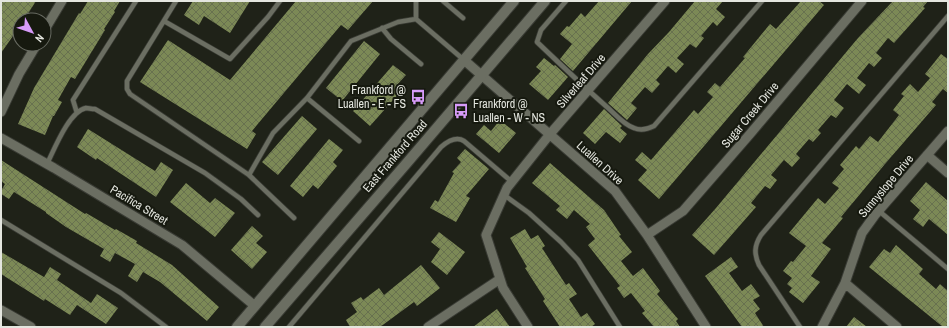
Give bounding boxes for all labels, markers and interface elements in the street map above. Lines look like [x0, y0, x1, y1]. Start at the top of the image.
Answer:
north arrow [12, 12, 52, 52]
text: N [32, 31, 47, 45]
street label: Silverleaf Drive [553, 50, 609, 112]
street label: Sugar Creek Drive [718, 79, 782, 151]
place label: Frankford @ Luallen - E - FS [338, 82, 406, 112]
bus stop icon: Frankford @ Luallen - E - FS [409, 88, 427, 106]
place label: Frankford @ Luallen - W - NS [473, 96, 546, 126]
bus stop icon: Frankford @ Luallen - W - NS [452, 102, 470, 120]
street label: East Frankford Road [359, 116, 431, 196]
street label: Luallen Drive [573, 138, 627, 188]
street label: Sunnyslope Drive [855, 151, 917, 221]
street label: Pacifica Street [107, 182, 171, 229]

